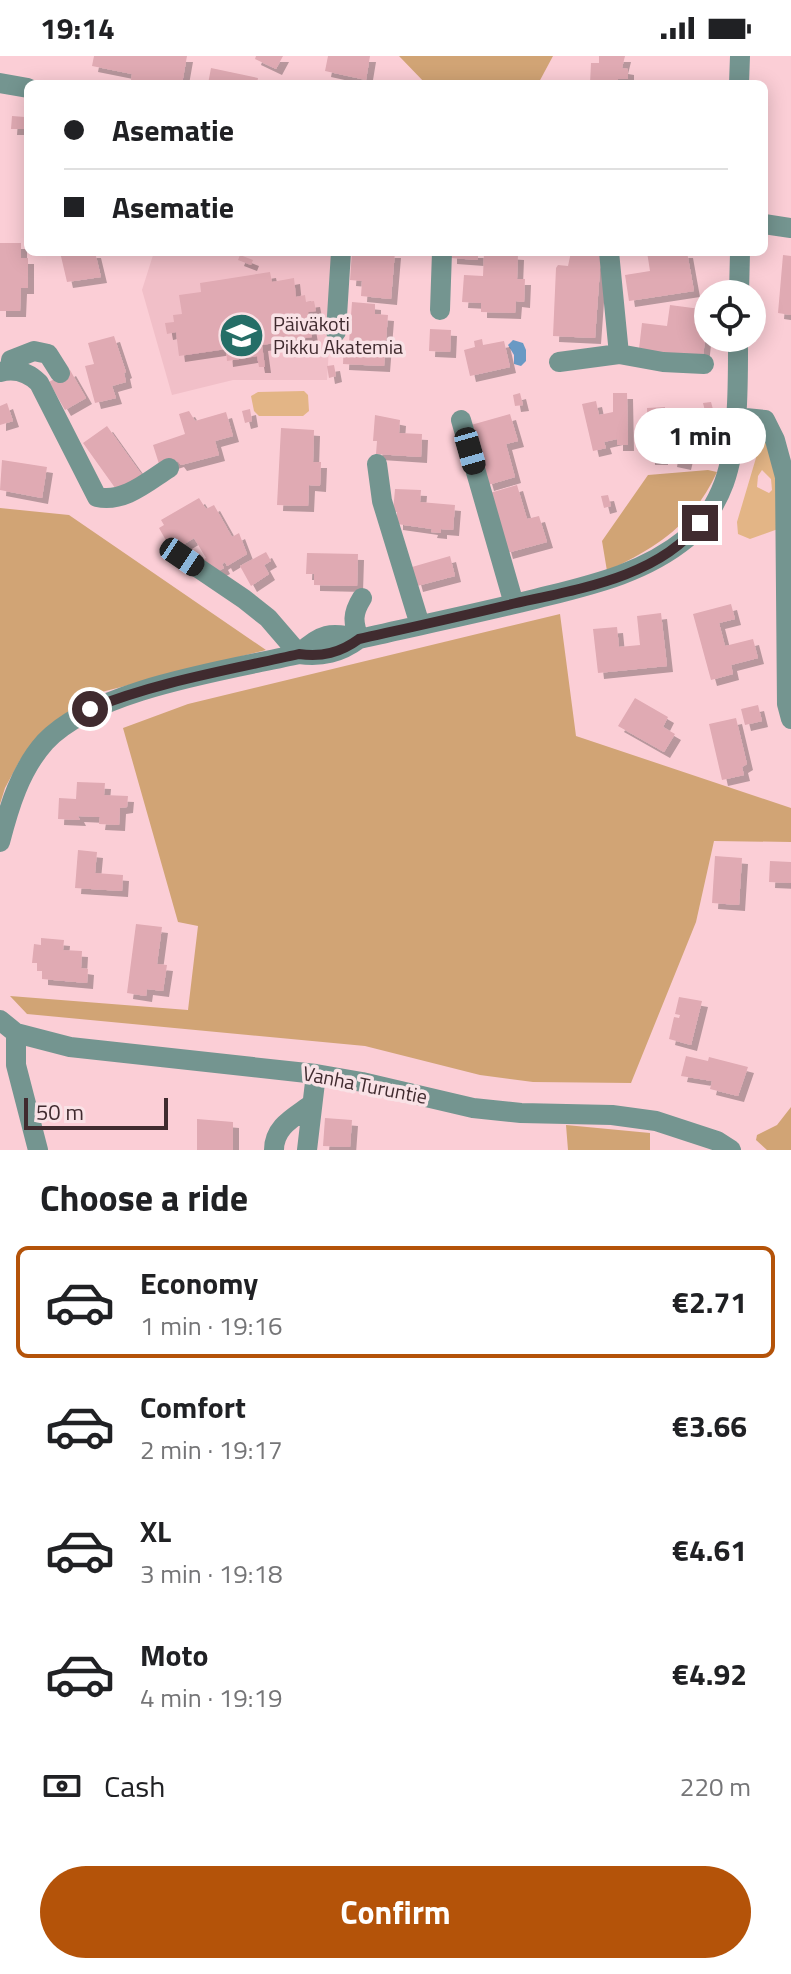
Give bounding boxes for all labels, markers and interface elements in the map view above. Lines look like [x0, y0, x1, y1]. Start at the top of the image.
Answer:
text: 19:14 [40, 5, 115, 51]
text: Asematie [112, 107, 234, 153]
text: Asematie [112, 184, 234, 230]
map controls [694, 280, 766, 352]
button: locate [694, 280, 766, 352]
place label: Päiväkoti Pikku Akatemia [273, 308, 403, 362]
school or university icon: Päiväkoti Pikku Akatemia [218, 311, 266, 359]
callout: 1 min [634, 407, 766, 463]
text: 1 min [668, 416, 732, 455]
car [452, 425, 488, 477]
route end [682, 505, 718, 541]
car [155, 534, 209, 580]
route start [72, 691, 108, 727]
street label: Vanha Turuntie [300, 1057, 430, 1112]
scale bar [24, 1094, 168, 1130]
text: 50 m [36, 1095, 84, 1129]
text: Choose a ride [40, 1170, 248, 1225]
text: Economy [140, 1260, 258, 1306]
icon: car [44, 1266, 116, 1338]
text: €2.71 [672, 1279, 747, 1325]
text: 1 min · 19:16 [140, 1306, 283, 1345]
text: Comfort [140, 1384, 246, 1430]
icon: car [44, 1390, 116, 1462]
text: €3.66 [672, 1403, 747, 1449]
text: 2 min · 19:17 [140, 1430, 283, 1469]
text: XL [140, 1508, 171, 1554]
icon: car [44, 1514, 116, 1586]
text: €4.61 [672, 1527, 747, 1573]
text: 3 min · 19:18 [140, 1554, 283, 1593]
text: Moto [140, 1632, 208, 1678]
icon: car [44, 1638, 116, 1710]
text: €4.92 [672, 1651, 747, 1697]
text: 4 min · 19:19 [140, 1678, 283, 1717]
text: Cash [104, 1763, 165, 1809]
icon: cash [40, 1764, 84, 1808]
text: 220 m [680, 1767, 751, 1806]
button: Confirm [40, 1866, 751, 1958]

